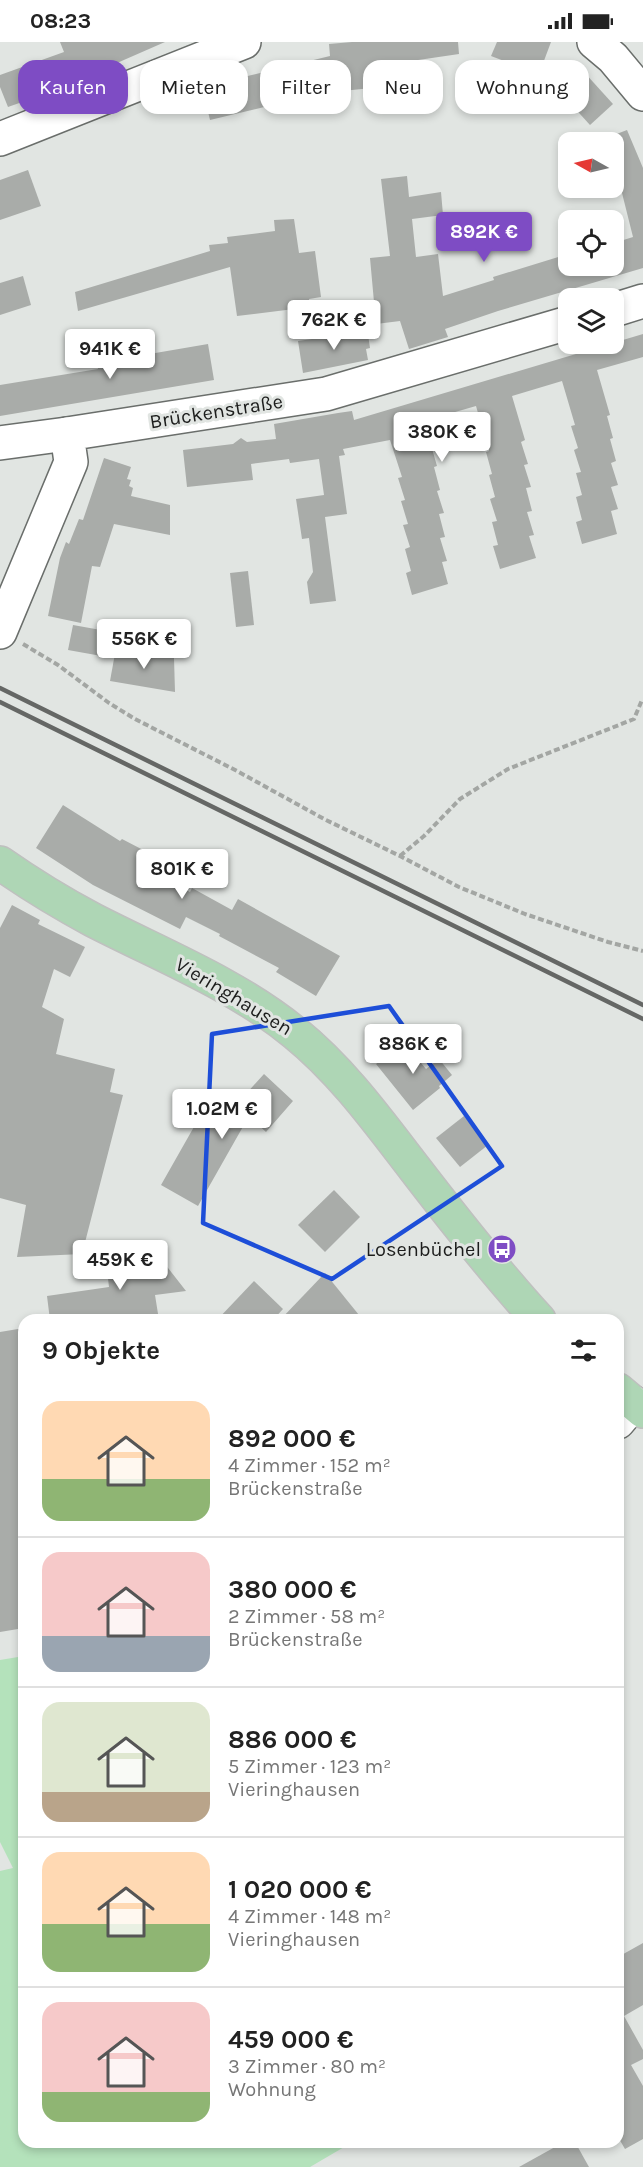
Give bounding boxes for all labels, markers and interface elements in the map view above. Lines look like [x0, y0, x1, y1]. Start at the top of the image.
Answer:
text: 08:23 [30, 8, 91, 34]
chip: Kaufen [18, 60, 128, 114]
chip: Mieten [140, 60, 248, 114]
chip: Filter [260, 60, 351, 114]
chip: Neu [363, 60, 443, 114]
chip: Wohnung [455, 60, 589, 114]
north arrow [558, 132, 624, 198]
map controls [558, 132, 624, 354]
button: locate [558, 210, 624, 276]
pin: 892K € [435, 212, 533, 263]
text: 892K € [450, 220, 518, 243]
button: layers [558, 288, 624, 354]
pin: 762K € [285, 300, 383, 351]
text: 762K € [302, 308, 367, 331]
pin: 941K € [61, 329, 159, 380]
text: 941K € [79, 337, 141, 360]
street label: Brückenstraße [148, 390, 284, 433]
pin: 380K € [393, 412, 491, 463]
text: 380K € [408, 420, 476, 443]
pin: 556K € [95, 619, 193, 670]
text: 556K € [111, 627, 177, 650]
pin: 801K € [133, 849, 231, 900]
text: 801K € [150, 857, 214, 880]
street label: Vieringhausen [171, 953, 296, 1040]
pin: 886K € [364, 1024, 462, 1075]
text: 886K € [379, 1032, 447, 1055]
pin: 1.02M € [167, 1089, 277, 1140]
text: 1.02M € [186, 1097, 258, 1120]
bus stop icon: Losenbüchel [486, 1233, 518, 1265]
place label: Losenbüchel [366, 1238, 481, 1261]
pin: 459K € [71, 1240, 169, 1291]
text: 459K € [87, 1248, 153, 1271]
icon: filters [567, 1334, 600, 1367]
text: 9 Objekte [42, 1335, 160, 1366]
text: 892 000 € [228, 1423, 355, 1454]
icon: home [90, 1425, 162, 1497]
text: 4 Zimmer · 152 m² [228, 1454, 391, 1477]
text: Brückenstraße [228, 1477, 363, 1500]
text: 380 000 € [228, 1574, 356, 1605]
icon: home [90, 1576, 162, 1648]
text: 2 Zimmer · 58 m² [228, 1605, 385, 1628]
text: Brückenstraße [228, 1628, 363, 1651]
text: 886 000 € [228, 1724, 356, 1755]
icon: home [90, 1726, 162, 1798]
text: 5 Zimmer · 123 m² [228, 1755, 391, 1778]
text: Vieringhausen [228, 1778, 360, 1801]
text: 1 020 000 € [228, 1874, 371, 1905]
icon: home [90, 1876, 162, 1948]
text: 4 Zimmer · 148 m² [228, 1905, 391, 1928]
text: Vieringhausen [228, 1928, 360, 1951]
text: 459 000 € [228, 2024, 353, 2055]
icon: home [90, 2026, 162, 2098]
text: 3 Zimmer · 80 m² [228, 2055, 386, 2078]
text: Wohnung [228, 2078, 316, 2101]

